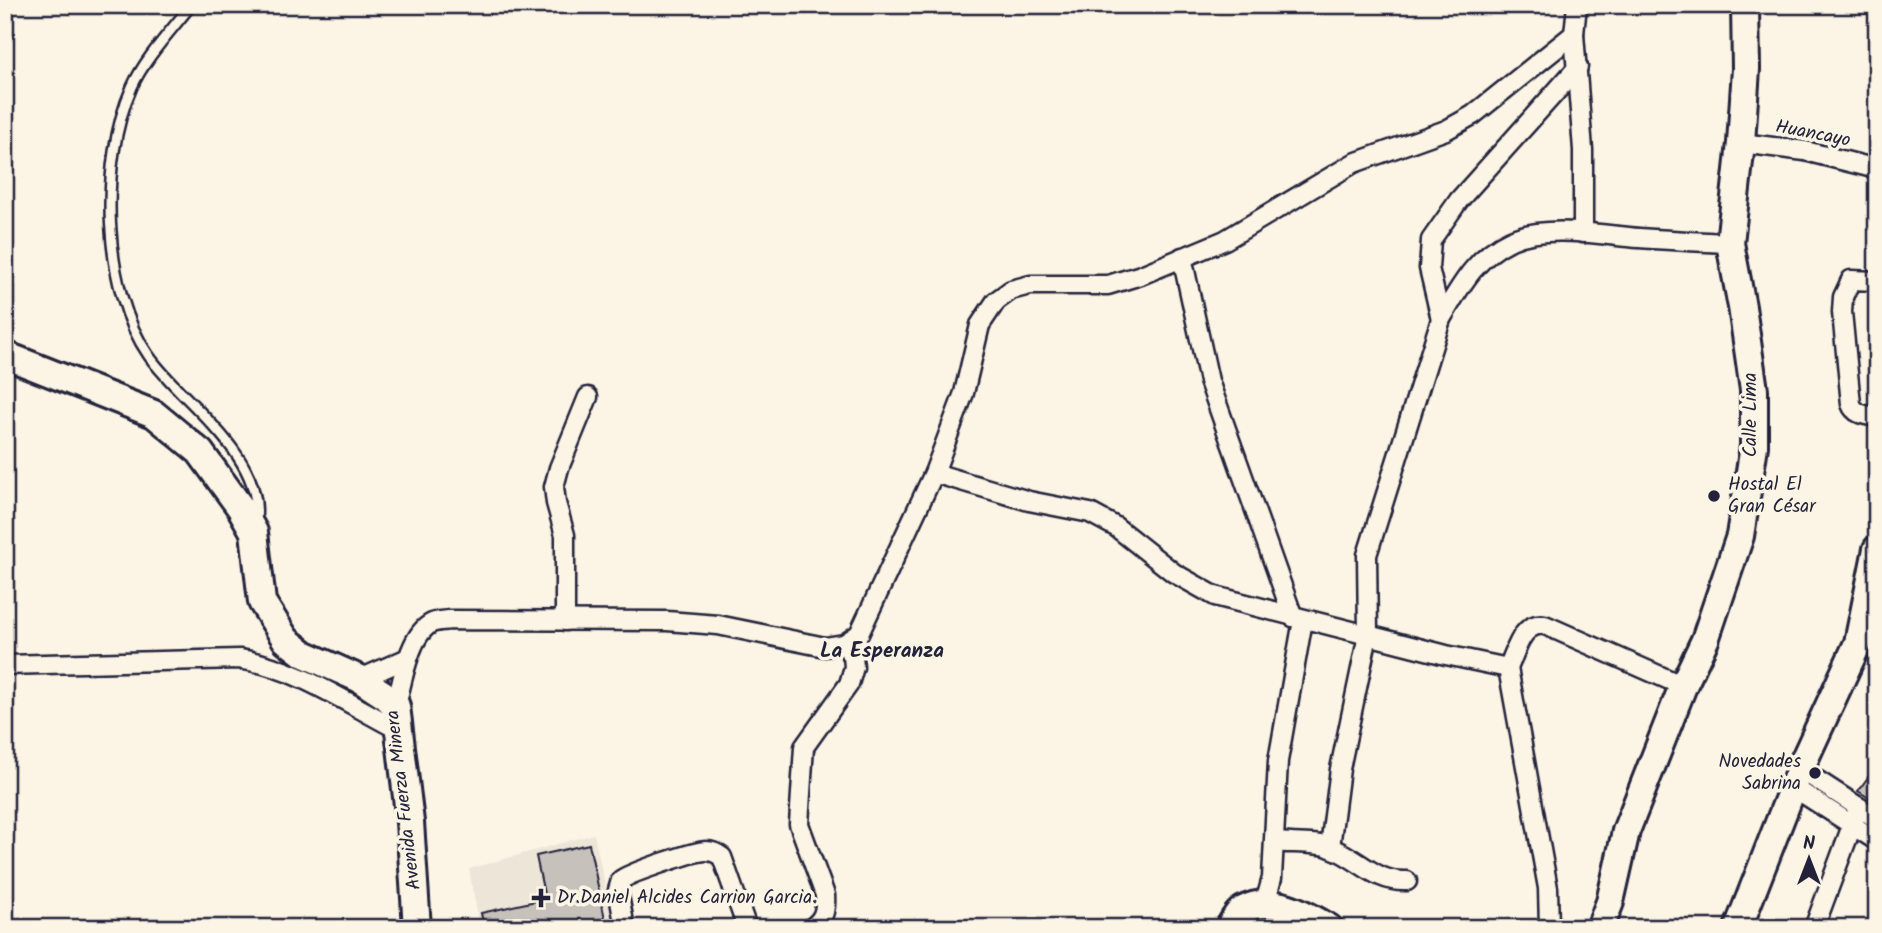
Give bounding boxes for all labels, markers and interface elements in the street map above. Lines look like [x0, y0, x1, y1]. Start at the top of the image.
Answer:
street label: Huancayo [1773, 112, 1853, 156]
street label: Calle Lima [1736, 373, 1766, 457]
place label: Hostal El Gran César [1728, 470, 1817, 522]
marker: Hostal El Gran César [1706, 488, 1722, 504]
district label: La Esperanza [820, 635, 944, 668]
street label: Avenida Fuerza Minera [378, 708, 430, 892]
place label: Novedades Sabrina [1718, 747, 1801, 799]
marker: Novedades Sabrina [1807, 765, 1823, 781]
north arrow [1773, 824, 1843, 894]
text: N [1803, 829, 1815, 859]
place label: Dr.Daniel Alcides Carrion Garcia. [557, 883, 817, 913]
marker: Dr.Daniel Alcides Carrion Garcia. [531, 888, 551, 908]

